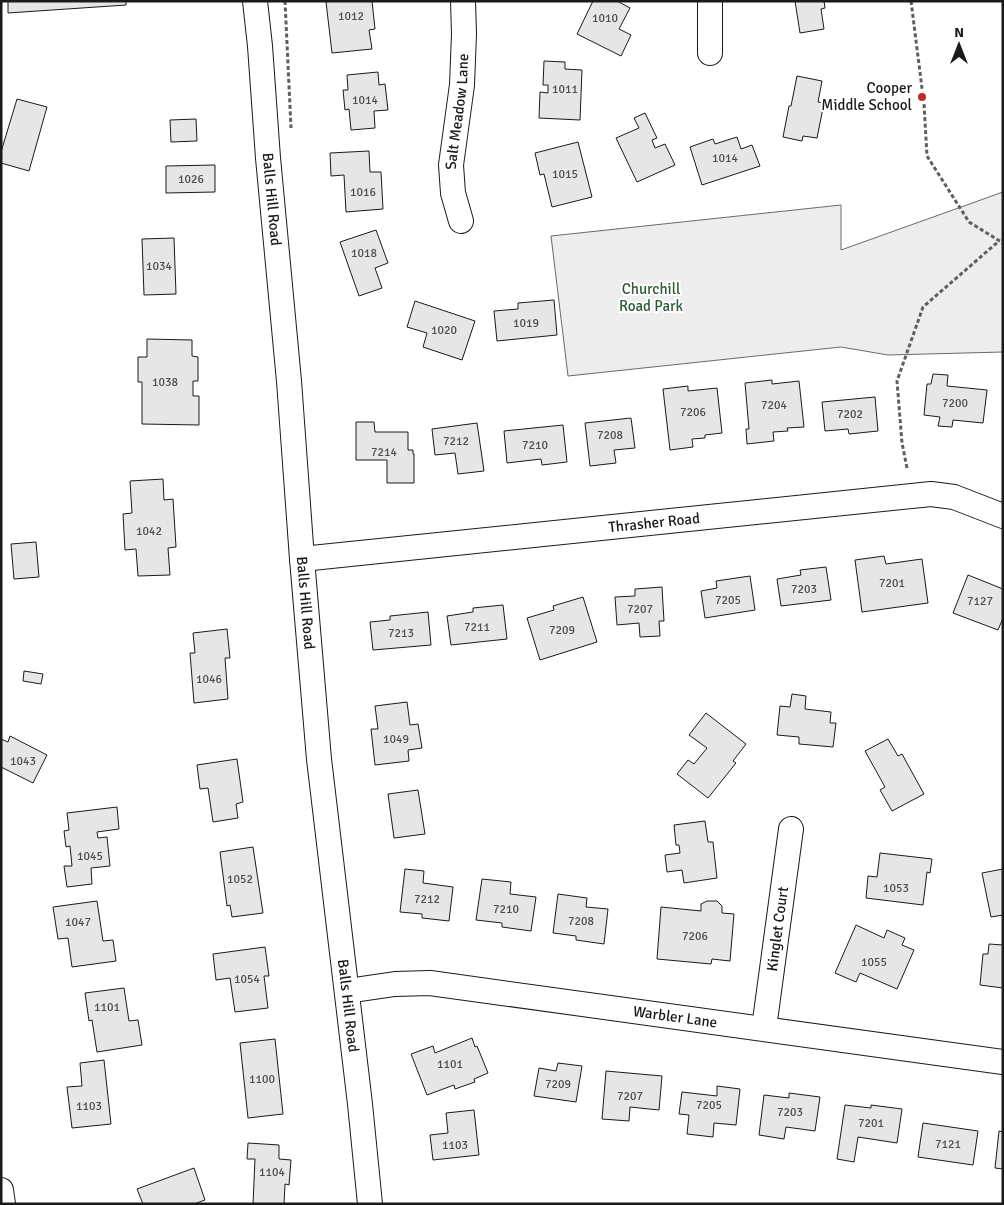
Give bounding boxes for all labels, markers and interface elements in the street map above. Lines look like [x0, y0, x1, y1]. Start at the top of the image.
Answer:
house number: 1012 [338, 9, 364, 24]
house number: 1010 [592, 11, 618, 26]
north arrow [934, 20, 984, 70]
text: N [954, 24, 964, 41]
street label: Salt Meadow Lane [442, 53, 472, 170]
place label: Cooper Middle School [821, 79, 912, 114]
house number: 1011 [552, 82, 578, 97]
marker: Cooper Middle School [916, 91, 928, 103]
house number: 1014 [352, 93, 378, 108]
house number: 1014 [712, 151, 738, 166]
street label: Balls Hill Road [259, 152, 285, 247]
house number: 1015 [552, 167, 578, 182]
house number: 1026 [178, 172, 204, 187]
house number: 1016 [350, 185, 376, 200]
house number: 1018 [351, 246, 377, 261]
house number: 1034 [146, 259, 172, 274]
park label: Churchill Road Park [619, 280, 684, 315]
house number: 1019 [513, 316, 539, 331]
house number: 1020 [431, 323, 457, 338]
house number: 1038 [152, 375, 178, 390]
house number: 7200 [942, 396, 968, 411]
house number: 7204 [761, 398, 787, 413]
house number: 7206 [680, 405, 706, 420]
house number: 7202 [837, 407, 863, 422]
house number: 7208 [597, 428, 623, 443]
house number: 7212 [443, 434, 469, 449]
house number: 7210 [522, 438, 548, 453]
house number: 7214 [371, 445, 397, 460]
street label: Thrasher Road [608, 509, 701, 536]
house number: 1042 [136, 524, 162, 539]
street label: Balls Hill Road [293, 555, 319, 650]
house number: 7201 [879, 576, 905, 591]
house number: 7203 [791, 582, 817, 597]
house number: 7205 [715, 593, 741, 608]
house number: 7127 [967, 594, 993, 609]
house number: 7207 [627, 602, 653, 617]
house number: 7211 [464, 620, 490, 635]
house number: 7209 [549, 623, 575, 638]
house number: 7213 [388, 626, 414, 641]
house number: 1046 [196, 672, 222, 687]
house number: 1049 [383, 732, 409, 747]
house number: 1043 [10, 754, 36, 769]
house number: 1045 [77, 849, 103, 864]
house number: 1052 [227, 872, 253, 887]
house number: 1053 [883, 881, 909, 896]
street label: Kinglet Court [763, 885, 792, 973]
house number: 7212 [414, 892, 440, 907]
house number: 7210 [493, 902, 519, 917]
house number: 7208 [568, 914, 594, 929]
house number: 1047 [65, 915, 91, 930]
house number: 7206 [682, 929, 708, 944]
house number: 1055 [861, 955, 887, 970]
street label: Balls Hill Road [334, 958, 363, 1053]
house number: 1054 [234, 972, 260, 987]
house number: 1101 [94, 1000, 120, 1015]
street label: Warbler Lane [632, 1002, 718, 1032]
house number: 1101 [437, 1057, 463, 1072]
house number: 1100 [249, 1072, 275, 1087]
house number: 7209 [545, 1077, 571, 1092]
house number: 7207 [617, 1089, 643, 1104]
house number: 7205 [696, 1098, 722, 1113]
house number: 1103 [76, 1099, 102, 1114]
house number: 7203 [777, 1105, 803, 1120]
house number: 7201 [858, 1116, 884, 1131]
house number: 7121 [935, 1137, 961, 1152]
house number: 1103 [442, 1138, 468, 1153]
house number: 1104 [259, 1165, 285, 1180]

